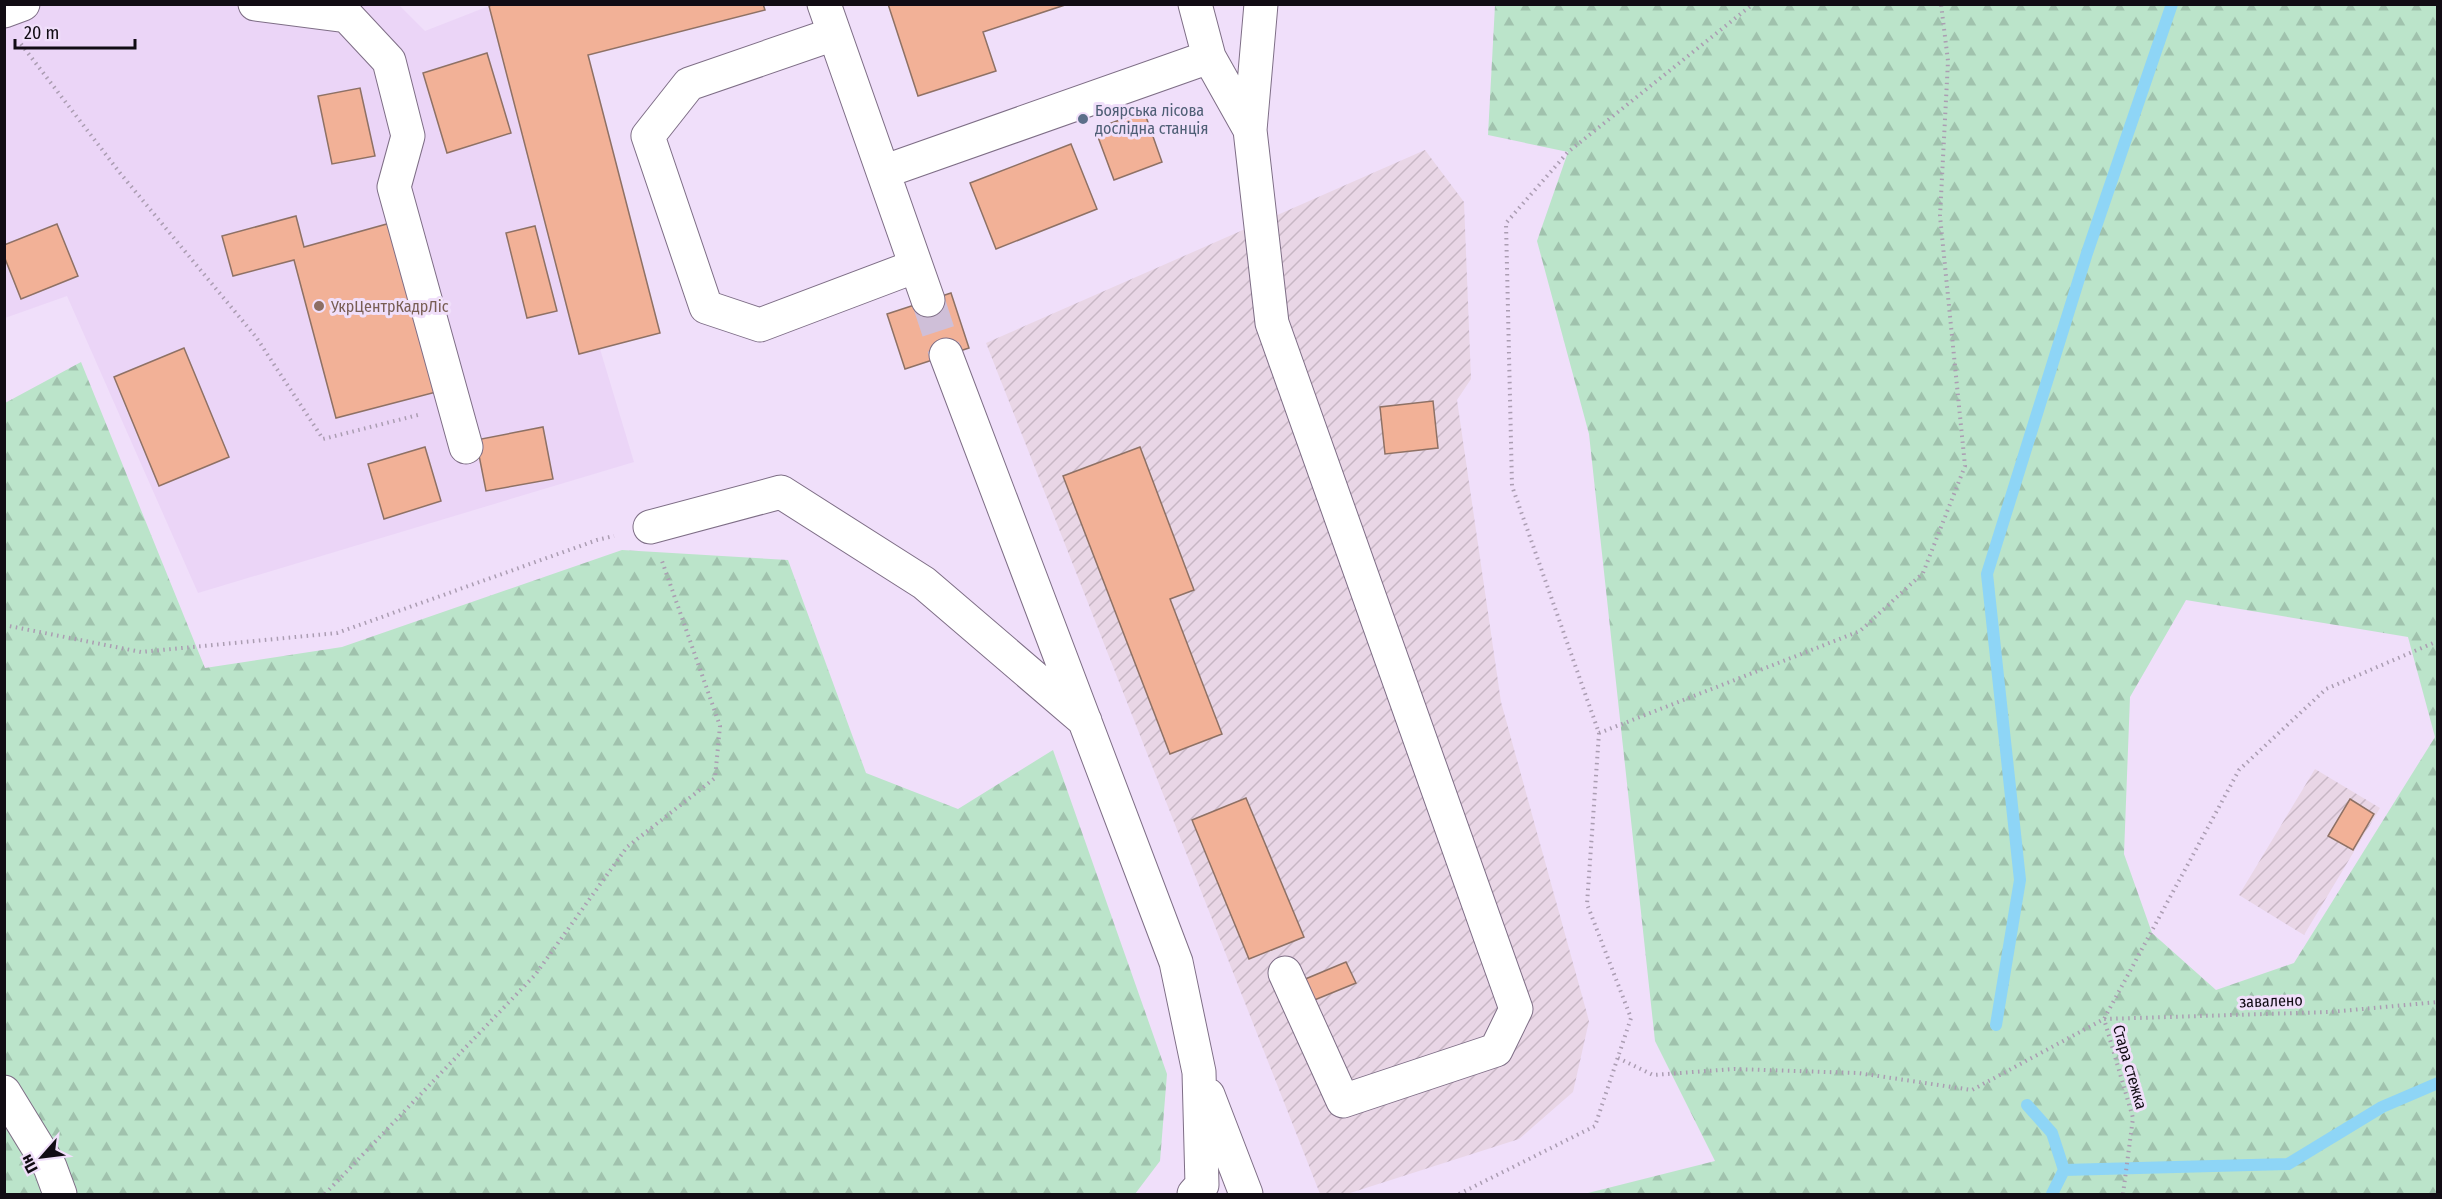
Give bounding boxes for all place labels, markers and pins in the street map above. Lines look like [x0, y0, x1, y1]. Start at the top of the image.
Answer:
place label: Боярська лісова дослідна станція [1095, 101, 1208, 138]
marker: Боярська лісова дослідна станція [1076, 112, 1090, 126]
place label: УкрЦентрКадрЛіс [330, 297, 449, 316]
marker: УкрЦентрКадрЛіс [312, 299, 326, 313]

